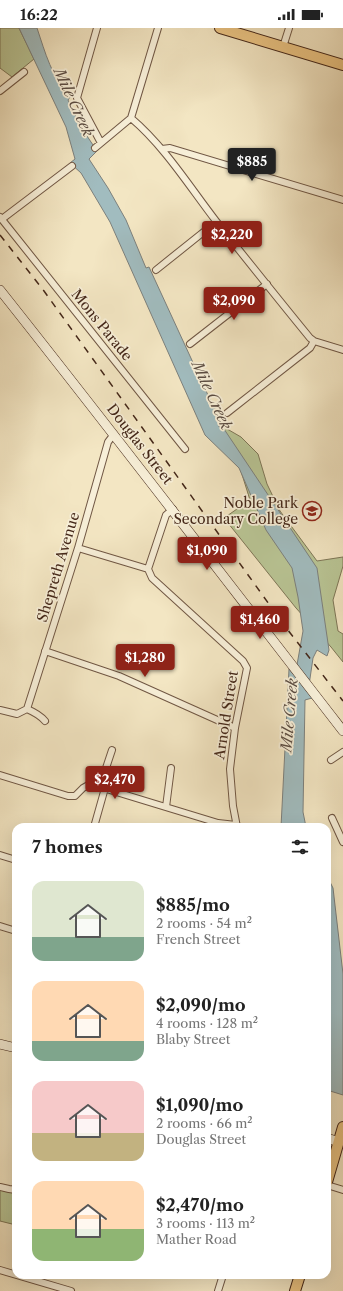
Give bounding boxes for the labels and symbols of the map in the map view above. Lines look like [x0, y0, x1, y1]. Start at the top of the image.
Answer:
water label: Mile Creek [49, 63, 98, 140]
pin: $885 [228, 148, 276, 182]
pin: $2,220 [199, 221, 265, 255]
street label: Mons Parade [68, 286, 136, 365]
pin: $2,090 [201, 287, 267, 321]
water label: Mile Creek [187, 356, 236, 433]
street label: Douglas Street [103, 400, 177, 488]
place label: Noble Park Secondary College [173, 494, 299, 528]
school or university icon: Noble Park Secondary College [301, 500, 323, 522]
street label: Shepreth Avenue [33, 510, 83, 624]
pin: $1,090 [174, 537, 240, 571]
pin: $1,460 [227, 606, 293, 640]
pin: $1,280 [112, 644, 178, 678]
street label: Arnold Street [210, 669, 242, 762]
water label: Mile Creek [276, 677, 302, 755]
pin: $2,470 [82, 766, 148, 800]

